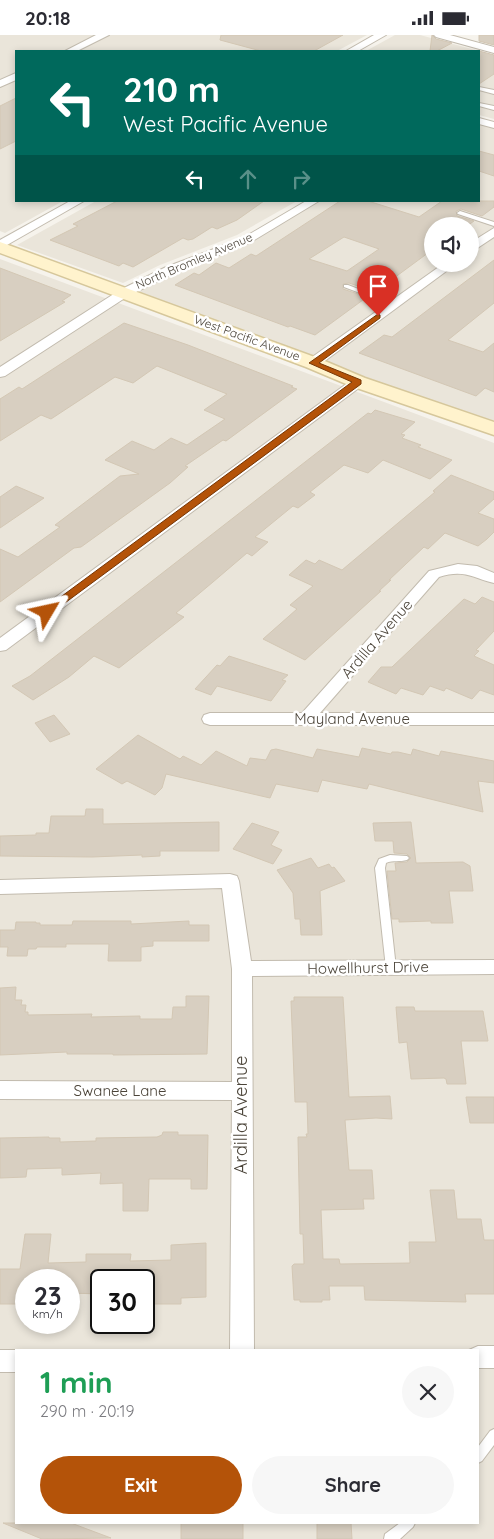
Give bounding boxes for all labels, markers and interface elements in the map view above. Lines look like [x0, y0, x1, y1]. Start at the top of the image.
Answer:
text: 20:18 [25, 6, 70, 30]
text: 210 m [123, 67, 220, 111]
icon: left [40, 70, 105, 135]
text: West Pacific Avenue [123, 110, 328, 138]
icon: left [181, 165, 209, 193]
icon: ahead [234, 165, 262, 193]
icon: right [287, 165, 315, 193]
map controls [424, 217, 479, 272]
button: sound [424, 217, 479, 272]
street label: North Bromley Avenue [133, 229, 255, 292]
pin [357, 265, 399, 316]
icon: arrive [364, 272, 392, 300]
street label: West Pacific Avenue [192, 311, 302, 364]
position arrow [20, 585, 72, 637]
street label: Ardilla Avenue [337, 595, 416, 682]
street label: Mayland Avenue [294, 709, 410, 728]
street label: Howellhurst Drive [307, 957, 429, 978]
street label: Ardilla Avenue [229, 1056, 252, 1174]
street label: Swanee Lane [74, 1081, 166, 1100]
speed limit sign: 30 [90, 1269, 155, 1334]
text: 23 [34, 1280, 61, 1311]
text: km/h [32, 1306, 63, 1321]
text: 1 min [40, 1363, 113, 1401]
button: close [402, 1366, 454, 1418]
text: 290 m · 20:19 [40, 1401, 134, 1421]
button: Exit [40, 1456, 242, 1514]
button: Share [252, 1456, 454, 1514]

